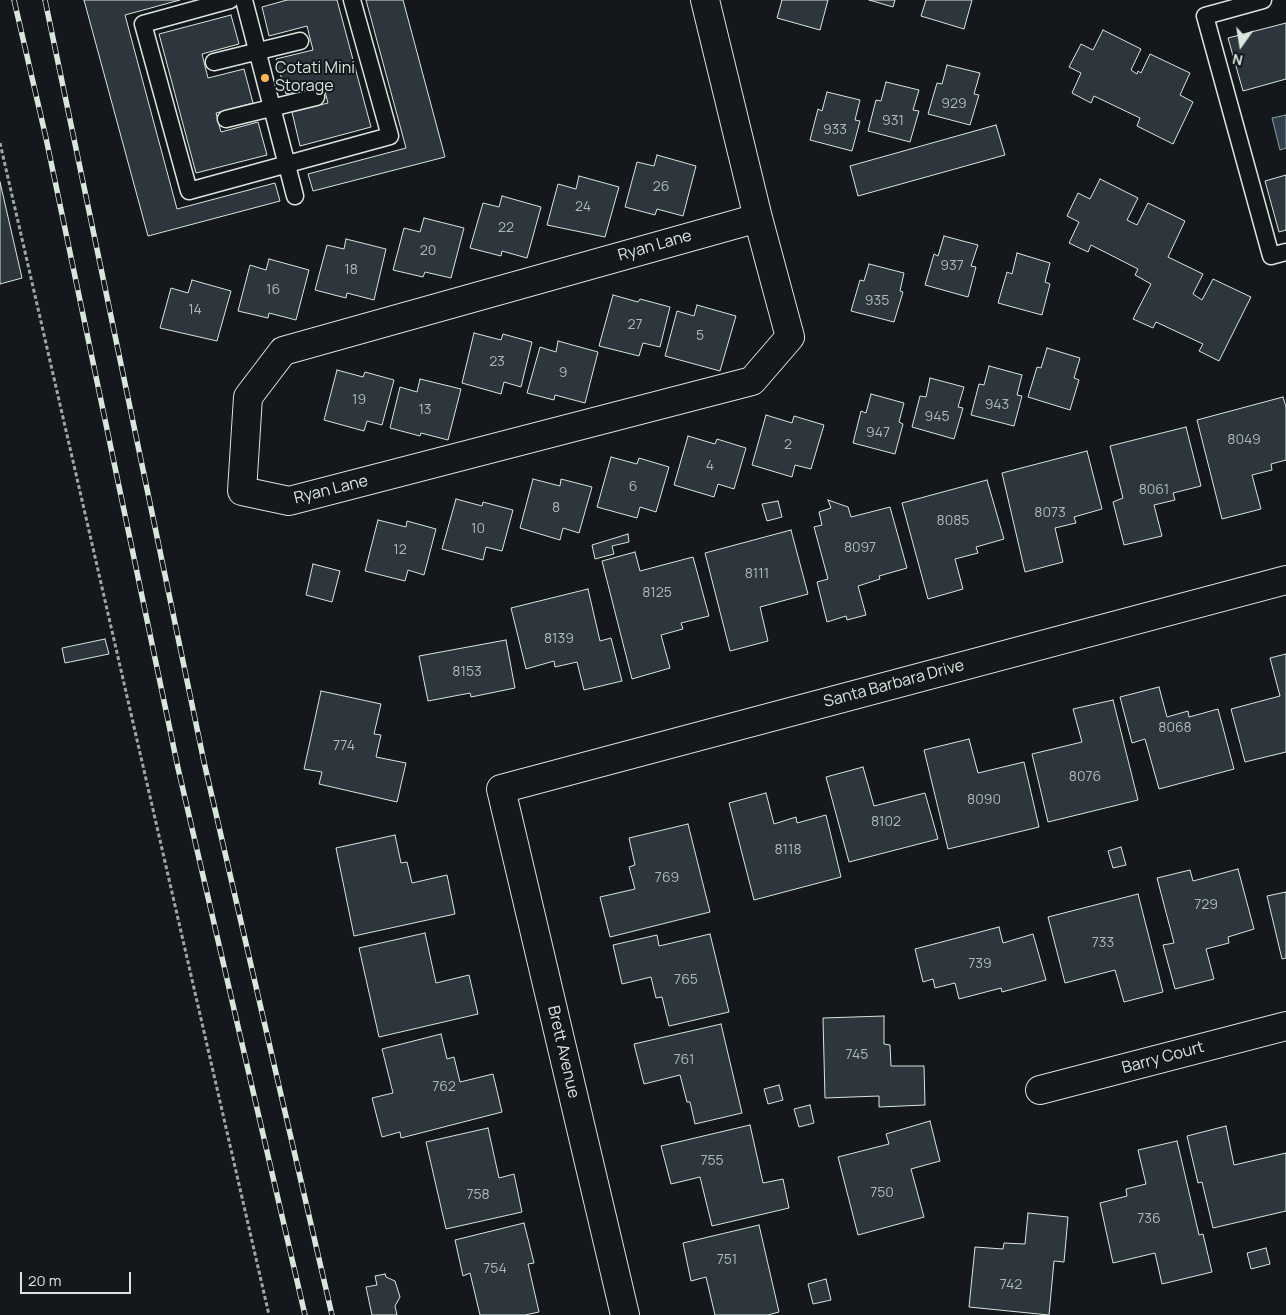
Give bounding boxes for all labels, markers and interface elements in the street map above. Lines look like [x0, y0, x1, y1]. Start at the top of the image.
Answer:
north arrow [1216, 20, 1266, 70]
text: N [1230, 50, 1245, 70]
place label: Cotati Mini Storage [275, 59, 355, 97]
marker: Cotati Mini Storage [259, 72, 271, 84]
house number: 929 [941, 96, 967, 112]
house number: 931 [882, 113, 904, 129]
house number: 933 [823, 122, 847, 138]
house number: 26 [653, 179, 669, 195]
house number: 24 [575, 199, 591, 215]
house number: 22 [498, 220, 514, 236]
street label: Ryan Lane [616, 226, 694, 266]
house number: 20 [420, 243, 436, 259]
house number: 937 [940, 258, 964, 274]
house number: 18 [344, 262, 358, 278]
house number: 16 [266, 282, 280, 298]
house number: 935 [865, 293, 889, 309]
house number: 14 [188, 302, 202, 318]
house number: 27 [627, 317, 643, 333]
house number: 5 [696, 328, 704, 344]
house number: 23 [489, 354, 505, 370]
house number: 9 [559, 365, 567, 381]
house number: 19 [352, 392, 366, 408]
house number: 943 [985, 397, 1009, 413]
house number: 13 [418, 402, 432, 418]
house number: 945 [924, 409, 950, 425]
house number: 947 [866, 425, 890, 441]
house number: 8049 [1227, 432, 1261, 448]
house number: 2 [784, 437, 792, 453]
house number: 4 [706, 458, 714, 474]
street label: Ryan Lane [292, 472, 370, 508]
house number: 6 [629, 479, 637, 495]
house number: 8061 [1139, 482, 1169, 498]
house number: 8 [552, 500, 560, 516]
house number: 8073 [1034, 505, 1066, 521]
house number: 8085 [937, 513, 969, 529]
house number: 10 [471, 521, 485, 537]
house number: 8097 [844, 540, 876, 556]
house number: 12 [393, 542, 407, 558]
house number: 8111 [745, 566, 769, 582]
house number: 8125 [642, 585, 672, 601]
house number: 8139 [544, 631, 574, 647]
street label: Santa Barbara Drive [822, 656, 966, 712]
house number: 8153 [452, 664, 482, 680]
house number: 8068 [1158, 720, 1192, 736]
house number: 774 [333, 738, 355, 754]
house number: 8076 [1069, 769, 1101, 785]
house number: 8090 [967, 792, 1001, 808]
house number: 8102 [871, 814, 901, 830]
house number: 8118 [774, 842, 802, 858]
house number: 769 [655, 870, 679, 886]
house number: 729 [1194, 897, 1218, 913]
house number: 733 [1092, 935, 1114, 951]
house number: 739 [968, 956, 992, 972]
house number: 765 [674, 972, 698, 988]
street label: Brett Avenue [543, 1004, 583, 1100]
street label: Barry Court [1120, 1038, 1206, 1078]
house number: 745 [846, 1047, 868, 1063]
house number: 761 [674, 1052, 694, 1068]
house number: 762 [432, 1079, 456, 1095]
house number: 755 [700, 1153, 724, 1169]
house number: 750 [870, 1185, 894, 1201]
house number: 758 [466, 1187, 490, 1203]
house number: 736 [1137, 1211, 1161, 1227]
house number: 751 [717, 1252, 737, 1268]
house number: 754 [483, 1261, 507, 1277]
scale bar [22, 1262, 134, 1294]
text: 20 m [28, 1270, 61, 1291]
house number: 742 [1000, 1277, 1022, 1293]

